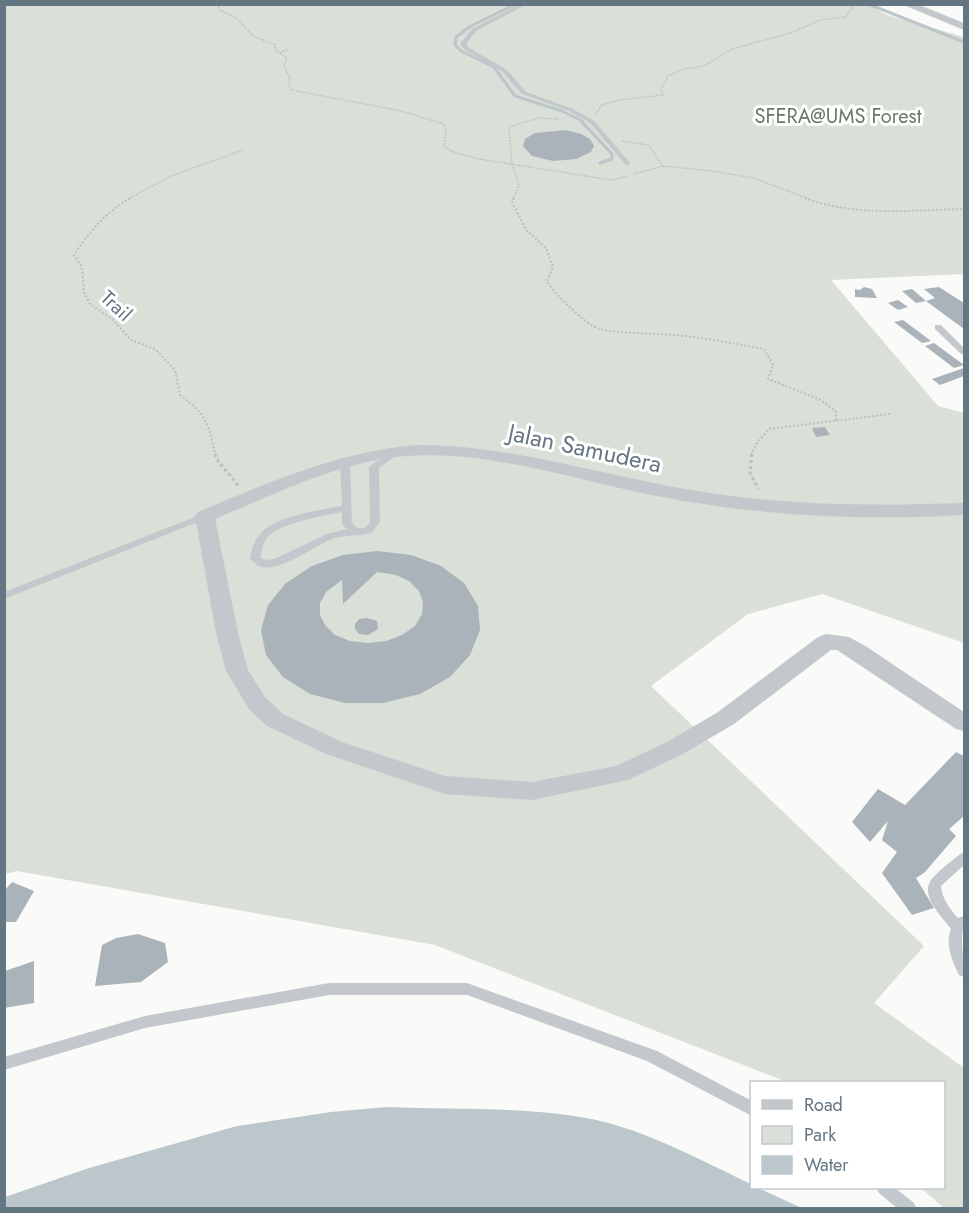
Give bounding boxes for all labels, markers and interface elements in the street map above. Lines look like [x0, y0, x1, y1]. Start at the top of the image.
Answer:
park label: SFERA@UMS Forest [755, 102, 922, 131]
street label: Trail [94, 284, 138, 328]
street label: Jalan Samudera [502, 414, 665, 481]
legend [750, 1081, 945, 1189]
text: Road [804, 1092, 843, 1118]
text: Park [804, 1122, 836, 1148]
text: Water [804, 1152, 849, 1178]

